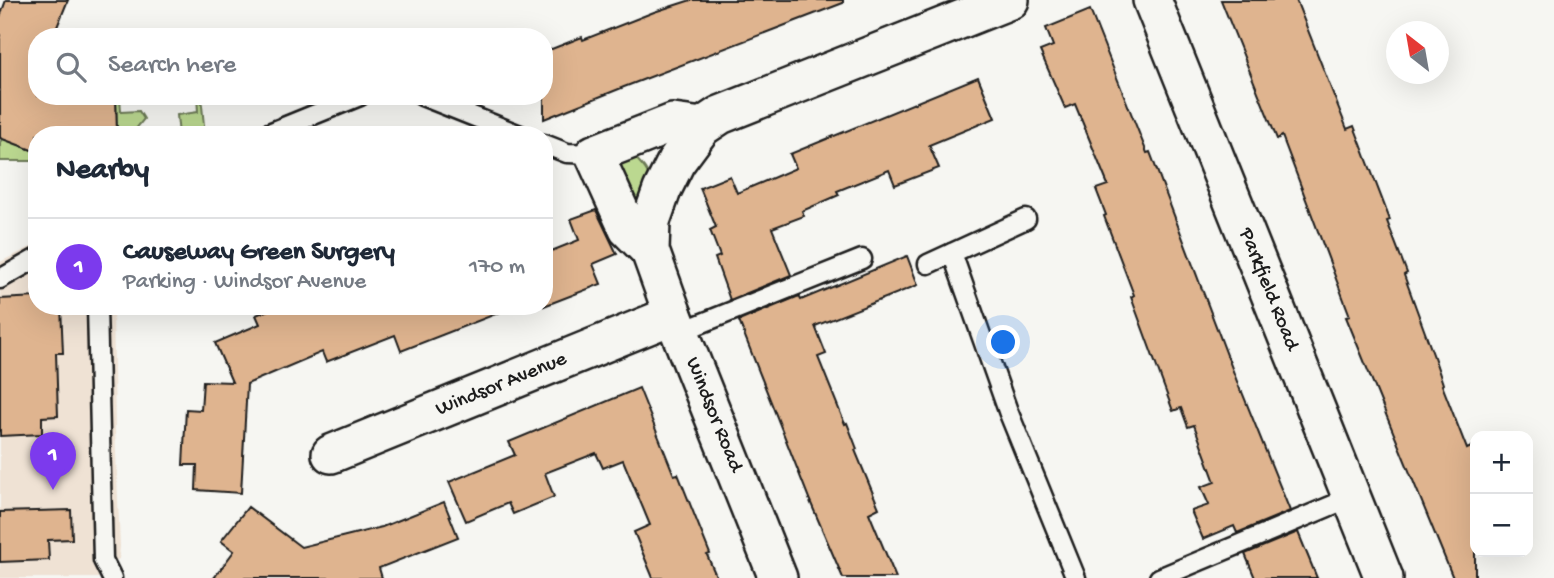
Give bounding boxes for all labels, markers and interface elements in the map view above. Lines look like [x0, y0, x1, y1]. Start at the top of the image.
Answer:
north arrow [1386, 21, 1449, 84]
search box [28, 28, 553, 105]
icon: search [52, 48, 90, 86]
text: Search here [108, 51, 236, 82]
text: Nearby [56, 154, 149, 189]
street label: Parkfield Road [1232, 224, 1305, 356]
text: Causeway Green Surgery [123, 238, 395, 269]
text: 1 [74, 254, 84, 281]
text: 170 m [469, 254, 525, 281]
text: Parking · Windsor Avenue [123, 269, 366, 296]
your location [986, 325, 1020, 359]
street label: Windsor Avenue [432, 347, 572, 422]
street label: Windsor Road [679, 354, 748, 478]
map controls [1470, 431, 1533, 557]
button: + [1470, 431, 1533, 494]
pin: 1 [30, 432, 76, 490]
button: − [1470, 494, 1533, 557]

